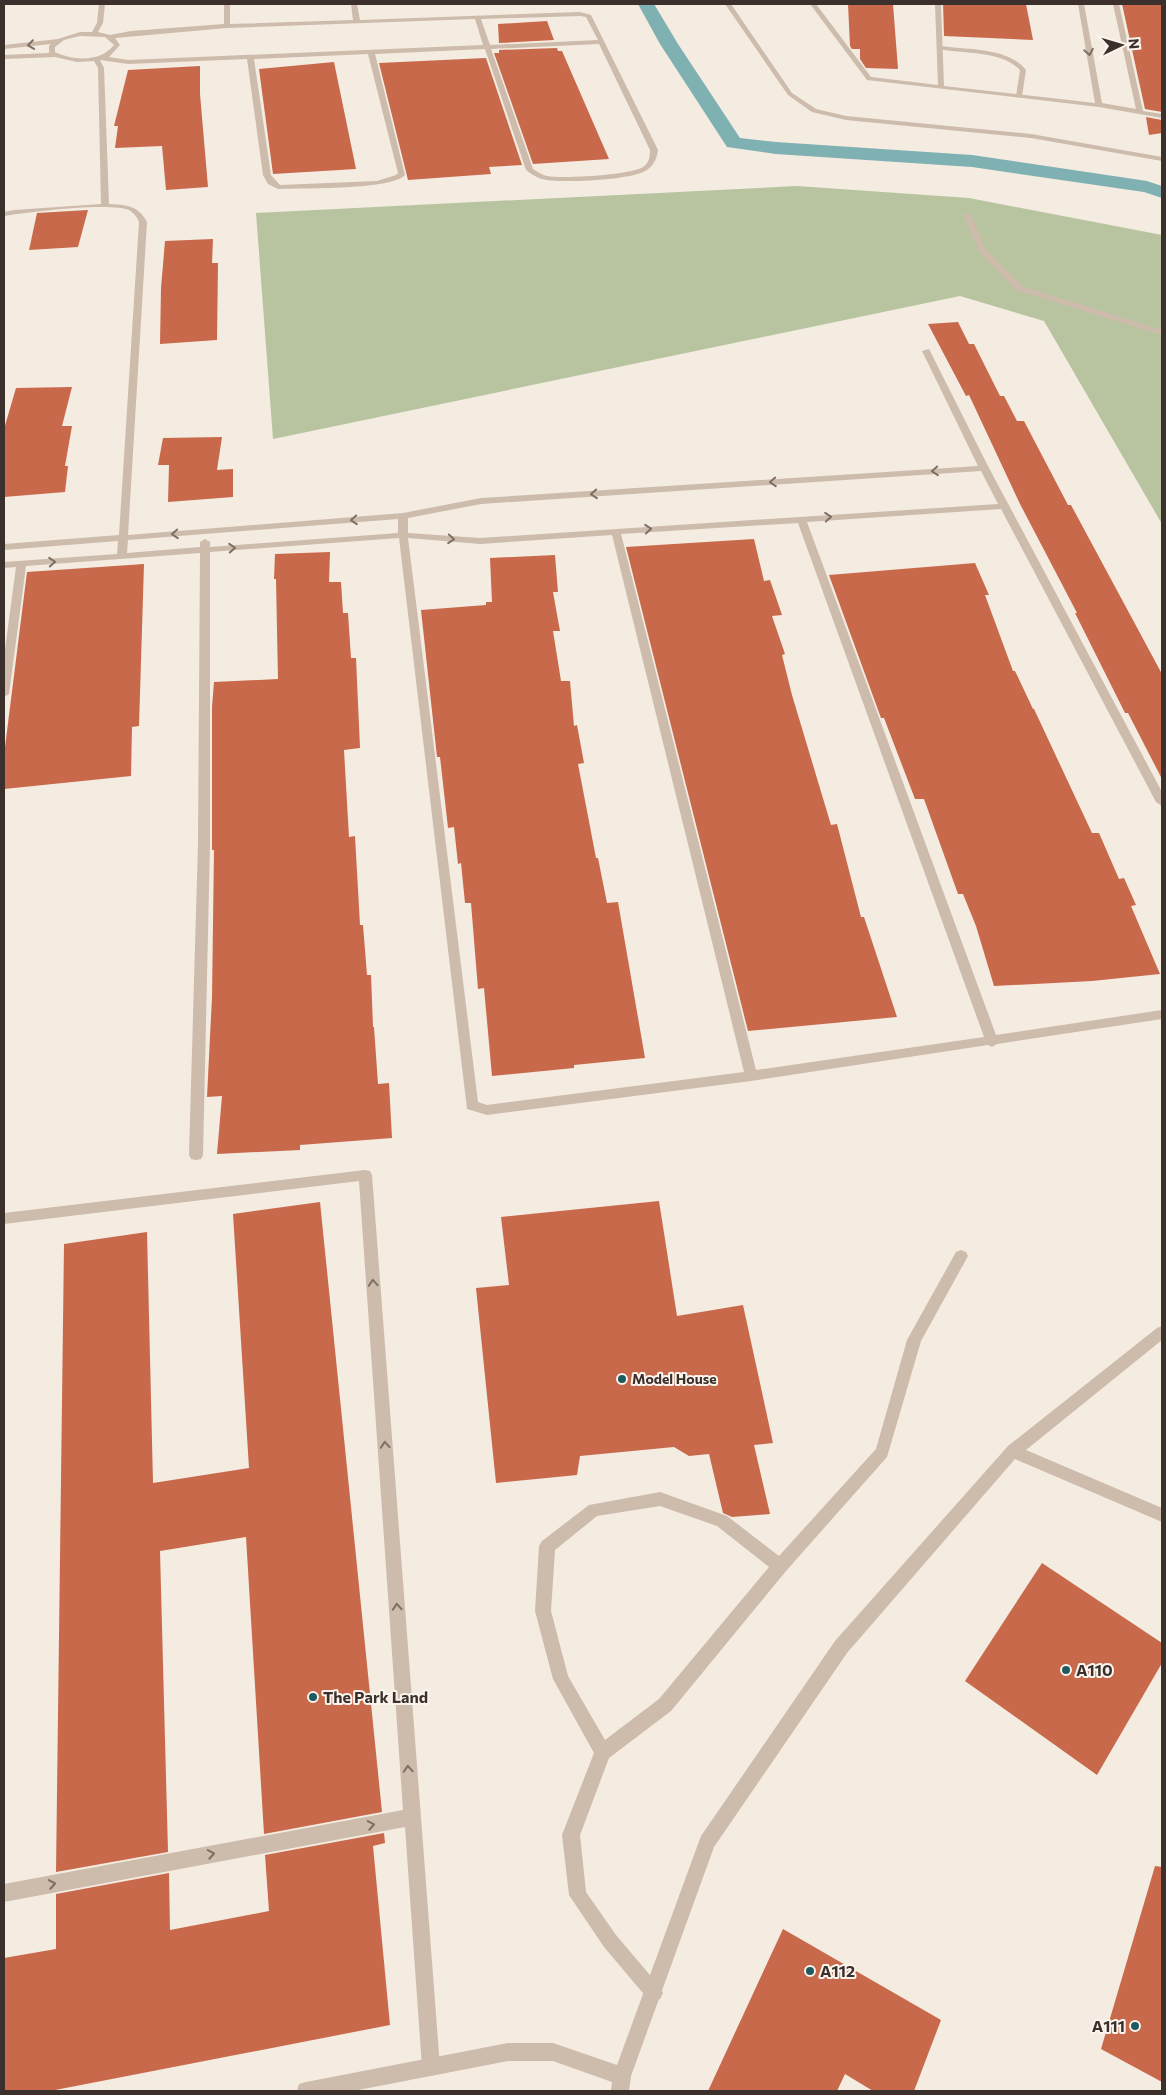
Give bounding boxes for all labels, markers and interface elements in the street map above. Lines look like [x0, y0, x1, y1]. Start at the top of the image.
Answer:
north arrow [1096, 20, 1146, 70]
text: N [1126, 38, 1143, 50]
one-way arrow [26, 39, 35, 49]
one-way arrow [1084, 47, 1094, 56]
one-way arrow [931, 465, 939, 476]
one-way arrow [769, 476, 777, 487]
one-way arrow [589, 488, 597, 499]
one-way arrow [824, 512, 832, 523]
one-way arrow [350, 514, 358, 525]
one-way arrow [645, 524, 653, 535]
one-way arrow [171, 528, 179, 539]
one-way arrow [448, 533, 456, 544]
one-way arrow [228, 543, 236, 554]
one-way arrow [49, 556, 57, 567]
one-way arrow [368, 1278, 379, 1286]
place label: Model House [632, 1370, 717, 1387]
marker: Model House [616, 1373, 628, 1385]
one-way arrow [379, 1440, 390, 1448]
one-way arrow [391, 1603, 402, 1611]
place label: A110 [1076, 1660, 1113, 1679]
marker: A110 [1060, 1664, 1072, 1676]
place label: The Park Land [323, 1687, 428, 1706]
marker: The Park Land [307, 1691, 319, 1703]
one-way arrow [403, 1765, 414, 1773]
one-way arrow [367, 1820, 376, 1831]
one-way arrow [207, 1850, 216, 1860]
one-way arrow [47, 1879, 56, 1890]
place label: A112 [820, 1961, 855, 1980]
marker: A112 [804, 1965, 816, 1977]
place label: A111 [1092, 2016, 1125, 2035]
marker: A111 [1129, 2020, 1141, 2032]

